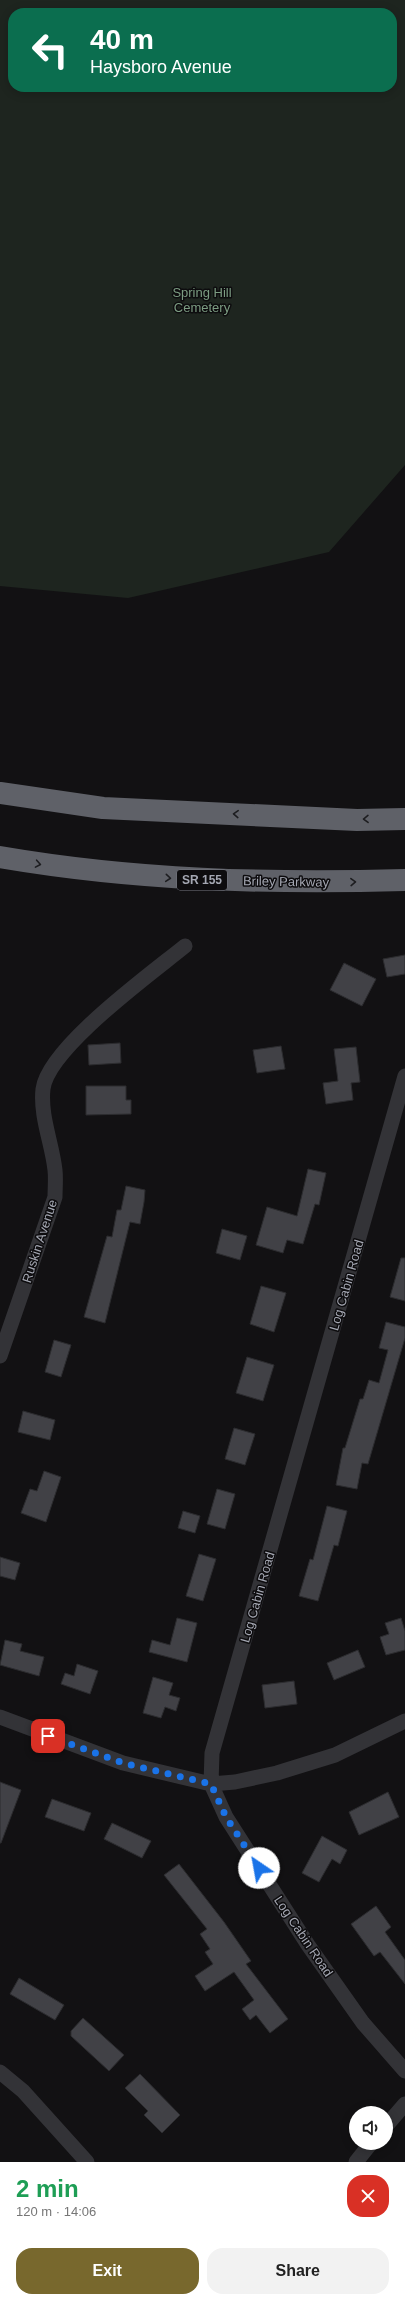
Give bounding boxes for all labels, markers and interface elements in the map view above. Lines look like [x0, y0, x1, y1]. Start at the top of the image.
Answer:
icon: left [24, 24, 76, 76]
text: 40 m [90, 24, 154, 55]
text: Haysboro Avenue [90, 57, 232, 77]
park label: Spring Hill Cemetery [172, 285, 232, 315]
one-way arrow [233, 810, 239, 818]
one-way arrow [363, 815, 369, 824]
one-way arrow [35, 859, 42, 868]
road number: SR 155 [177, 870, 227, 890]
one-way arrow [165, 873, 171, 882]
street label: Briley Parkway [243, 873, 330, 890]
one-way arrow [350, 877, 356, 886]
street label: Ruskin Avenue [19, 1198, 60, 1285]
street label: Log Cabin Road [326, 1238, 367, 1332]
street label: Log Cabin Road [237, 1550, 278, 1644]
pin [31, 1719, 65, 1753]
icon: arrive [37, 1725, 59, 1747]
position arrow [238, 1847, 280, 1889]
street label: Log Cabin Road [271, 1893, 336, 1979]
map controls [349, 2106, 393, 2150]
button: sound [349, 2106, 393, 2150]
text: 2 min [16, 2175, 79, 2202]
button: close [347, 2175, 389, 2217]
text: 120 m · 14:06 [16, 2204, 96, 2219]
button: Exit [16, 2248, 199, 2294]
button: Share [207, 2248, 389, 2294]

